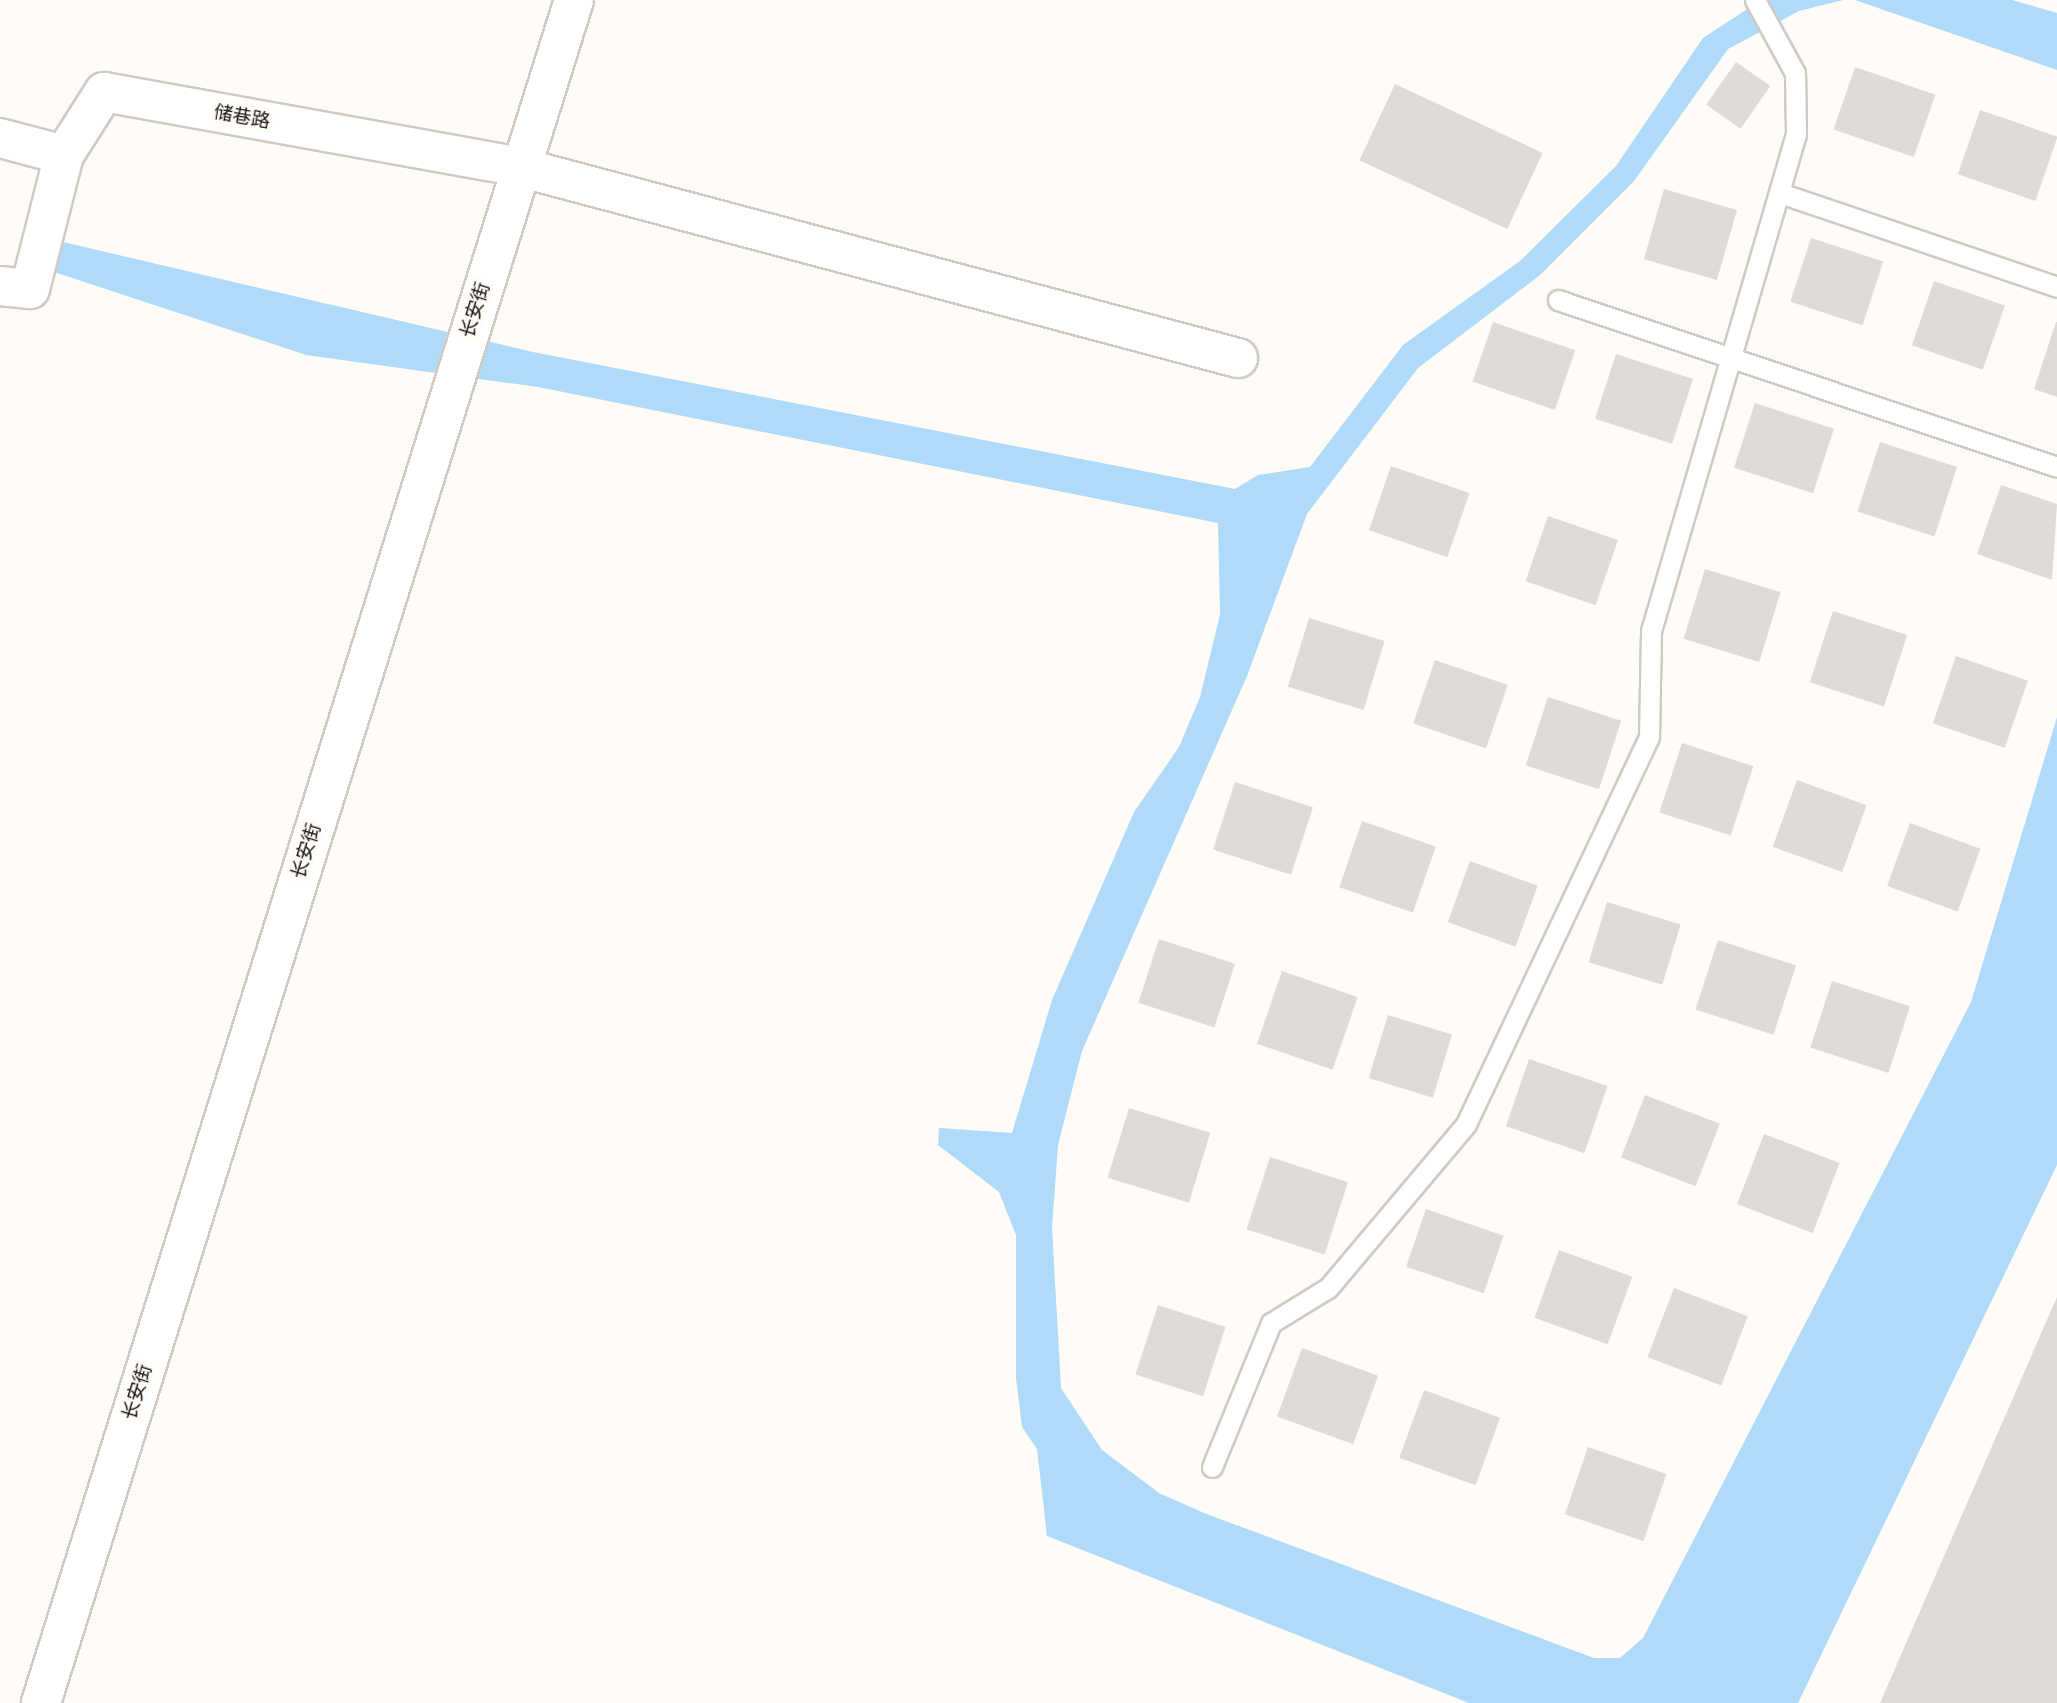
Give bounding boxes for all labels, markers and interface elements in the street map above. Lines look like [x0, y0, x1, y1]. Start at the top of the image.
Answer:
street label: 储巷路 [212, 101, 272, 133]
street label: 长安街 [456, 279, 494, 341]
street label: 长安街 [287, 820, 325, 882]
street label: 长安街 [118, 1361, 156, 1423]

